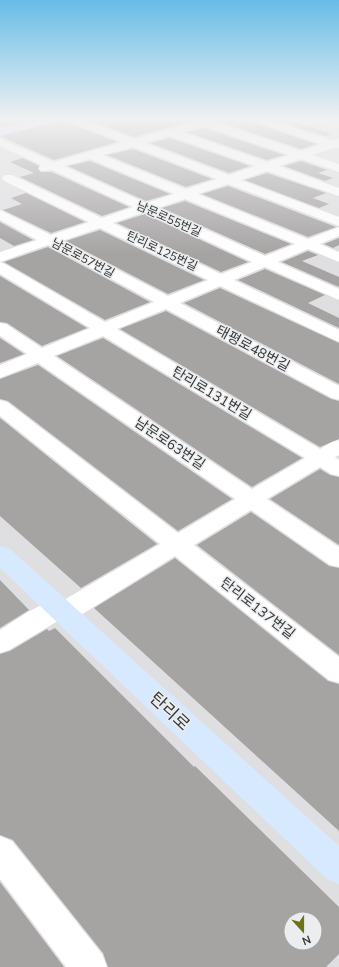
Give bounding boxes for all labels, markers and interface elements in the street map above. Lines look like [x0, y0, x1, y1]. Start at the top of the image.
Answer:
street label: 남문로55번길 [134, 198, 204, 240]
street label: 탄리로125번길 [124, 228, 200, 274]
street label: 남문로57번길 [49, 235, 117, 281]
street label: 태평로48번길 [212, 321, 293, 376]
street label: 탄리로131번길 [168, 362, 255, 425]
street label: 남문로63번길 [131, 413, 209, 474]
street label: 탄리로137번길 [217, 573, 299, 643]
street label: 탄리로 [145, 687, 195, 736]
north arrow [283, 911, 323, 951]
text: N [300, 931, 313, 948]

